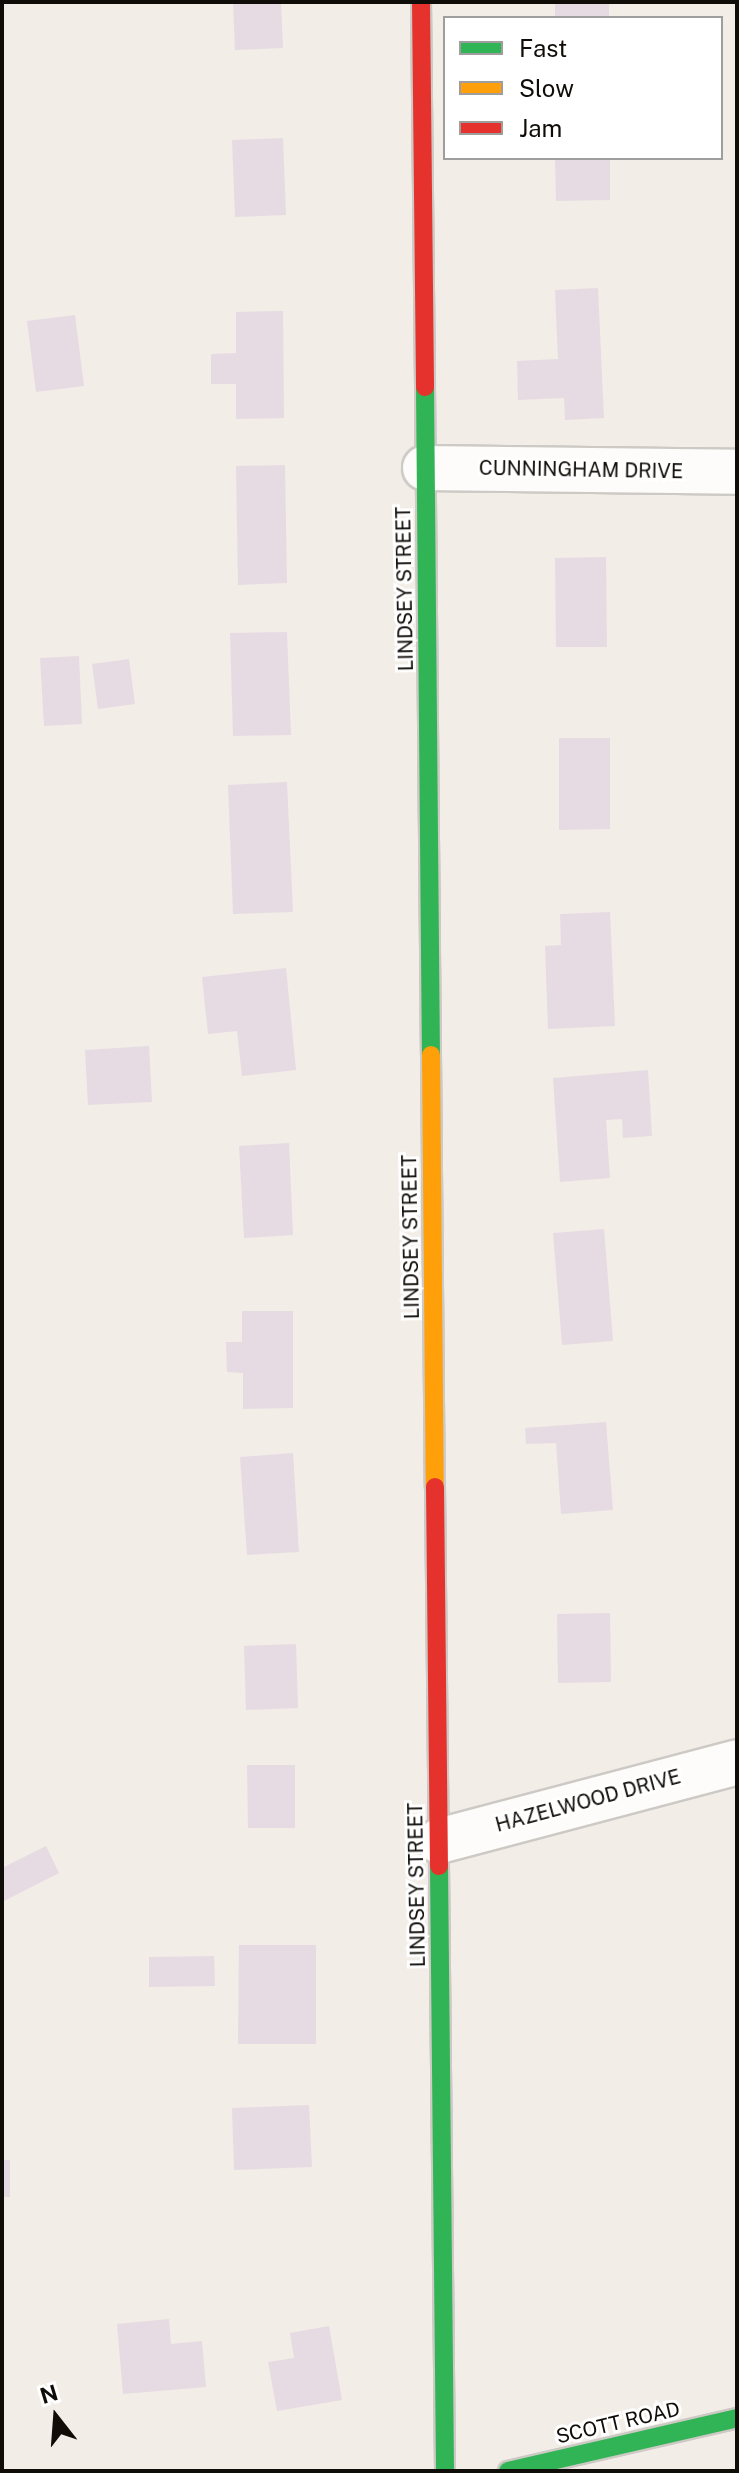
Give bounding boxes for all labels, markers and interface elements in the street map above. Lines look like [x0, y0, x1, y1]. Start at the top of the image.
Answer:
legend [443, 16, 723, 160]
text: Fast [519, 34, 567, 62]
text: Slow [519, 74, 574, 102]
text: Jam [519, 114, 562, 142]
street label: CUNNINGHAM DRIVE [479, 456, 683, 484]
street label: LINDSEY STREET [392, 506, 418, 672]
street label: LINDSEY STREET [398, 1154, 424, 1320]
street label: HAZELWOOD DRIVE [493, 1765, 683, 1837]
street label: LINDSEY STREET [404, 1802, 430, 1968]
north arrow [16, 2377, 96, 2457]
text: N [37, 2379, 61, 2409]
street label: SCOTT ROAD [554, 2397, 682, 2449]

